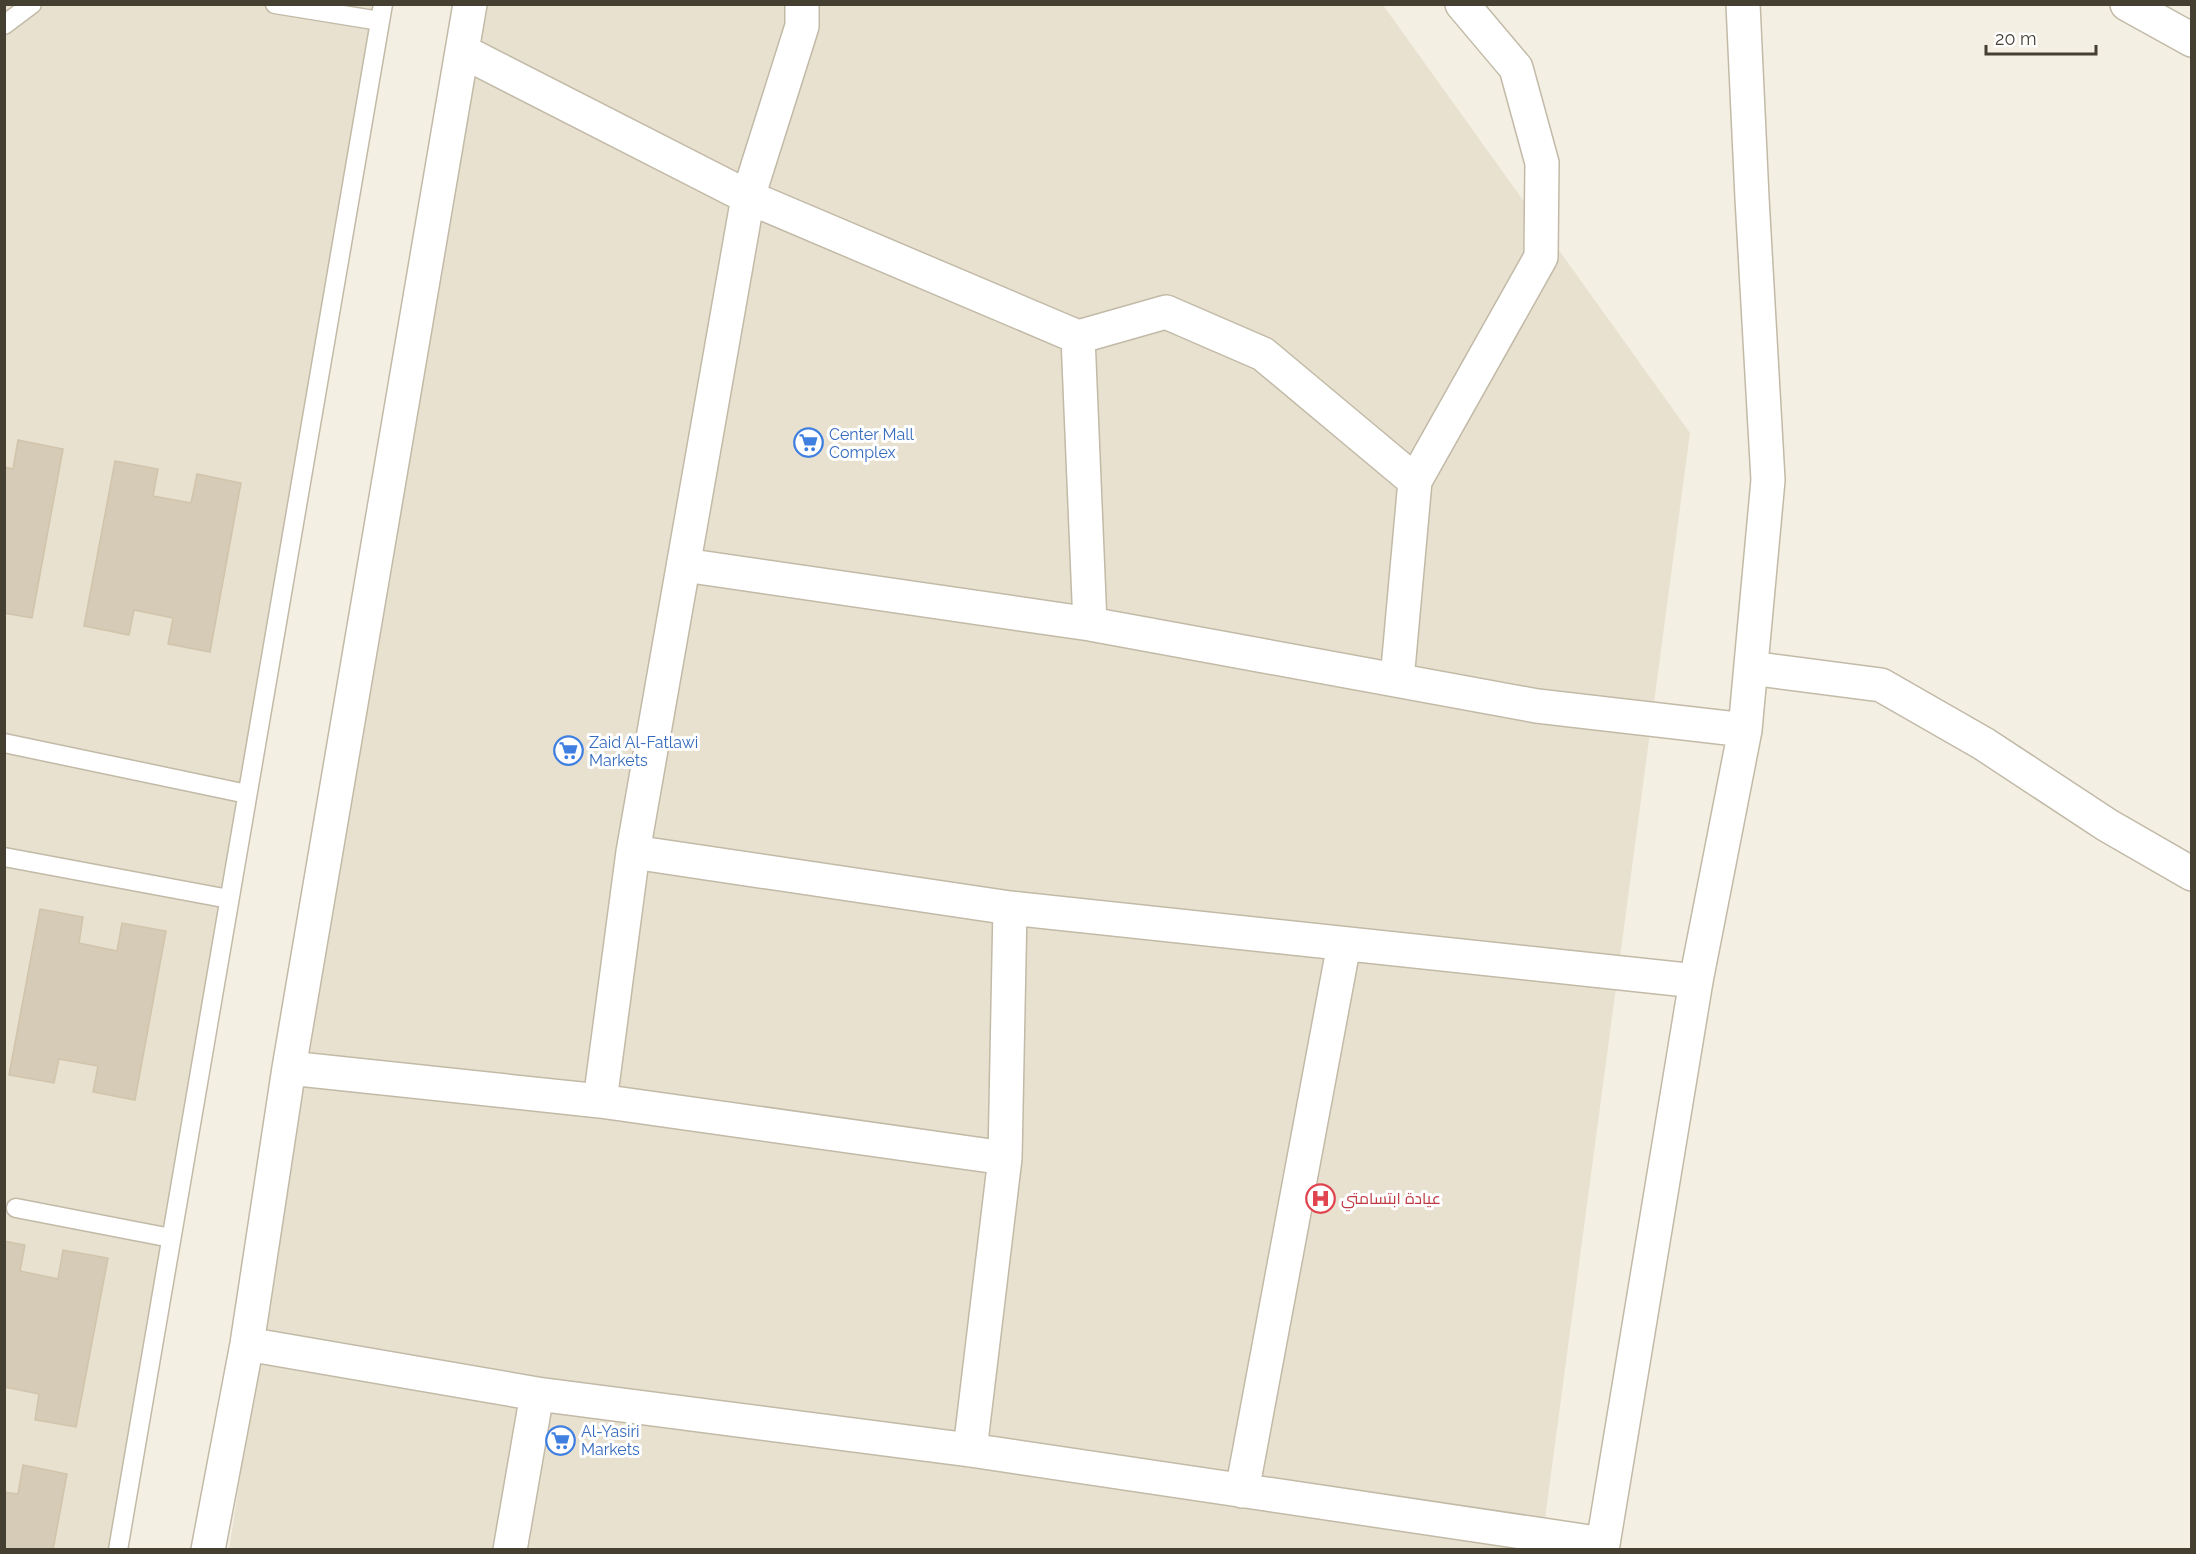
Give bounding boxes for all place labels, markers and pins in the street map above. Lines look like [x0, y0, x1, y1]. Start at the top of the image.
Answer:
place label: Center Mall Complex [829, 425, 915, 462]
supermarket icon: Center Mall Complex [792, 427, 824, 459]
place label: Zaid Al-Fatlawi Markets [589, 733, 698, 770]
supermarket icon: Zaid Al-Fatlawi Markets [552, 735, 584, 767]
hospital icon: عيادة ابتسامتي [1304, 1182, 1336, 1214]
place label: عيادة ابتسامتي [1341, 1189, 1441, 1212]
place label: Al-Yasiri Markets [581, 1422, 640, 1459]
supermarket icon: Al-Yasiri Markets [544, 1424, 576, 1456]

